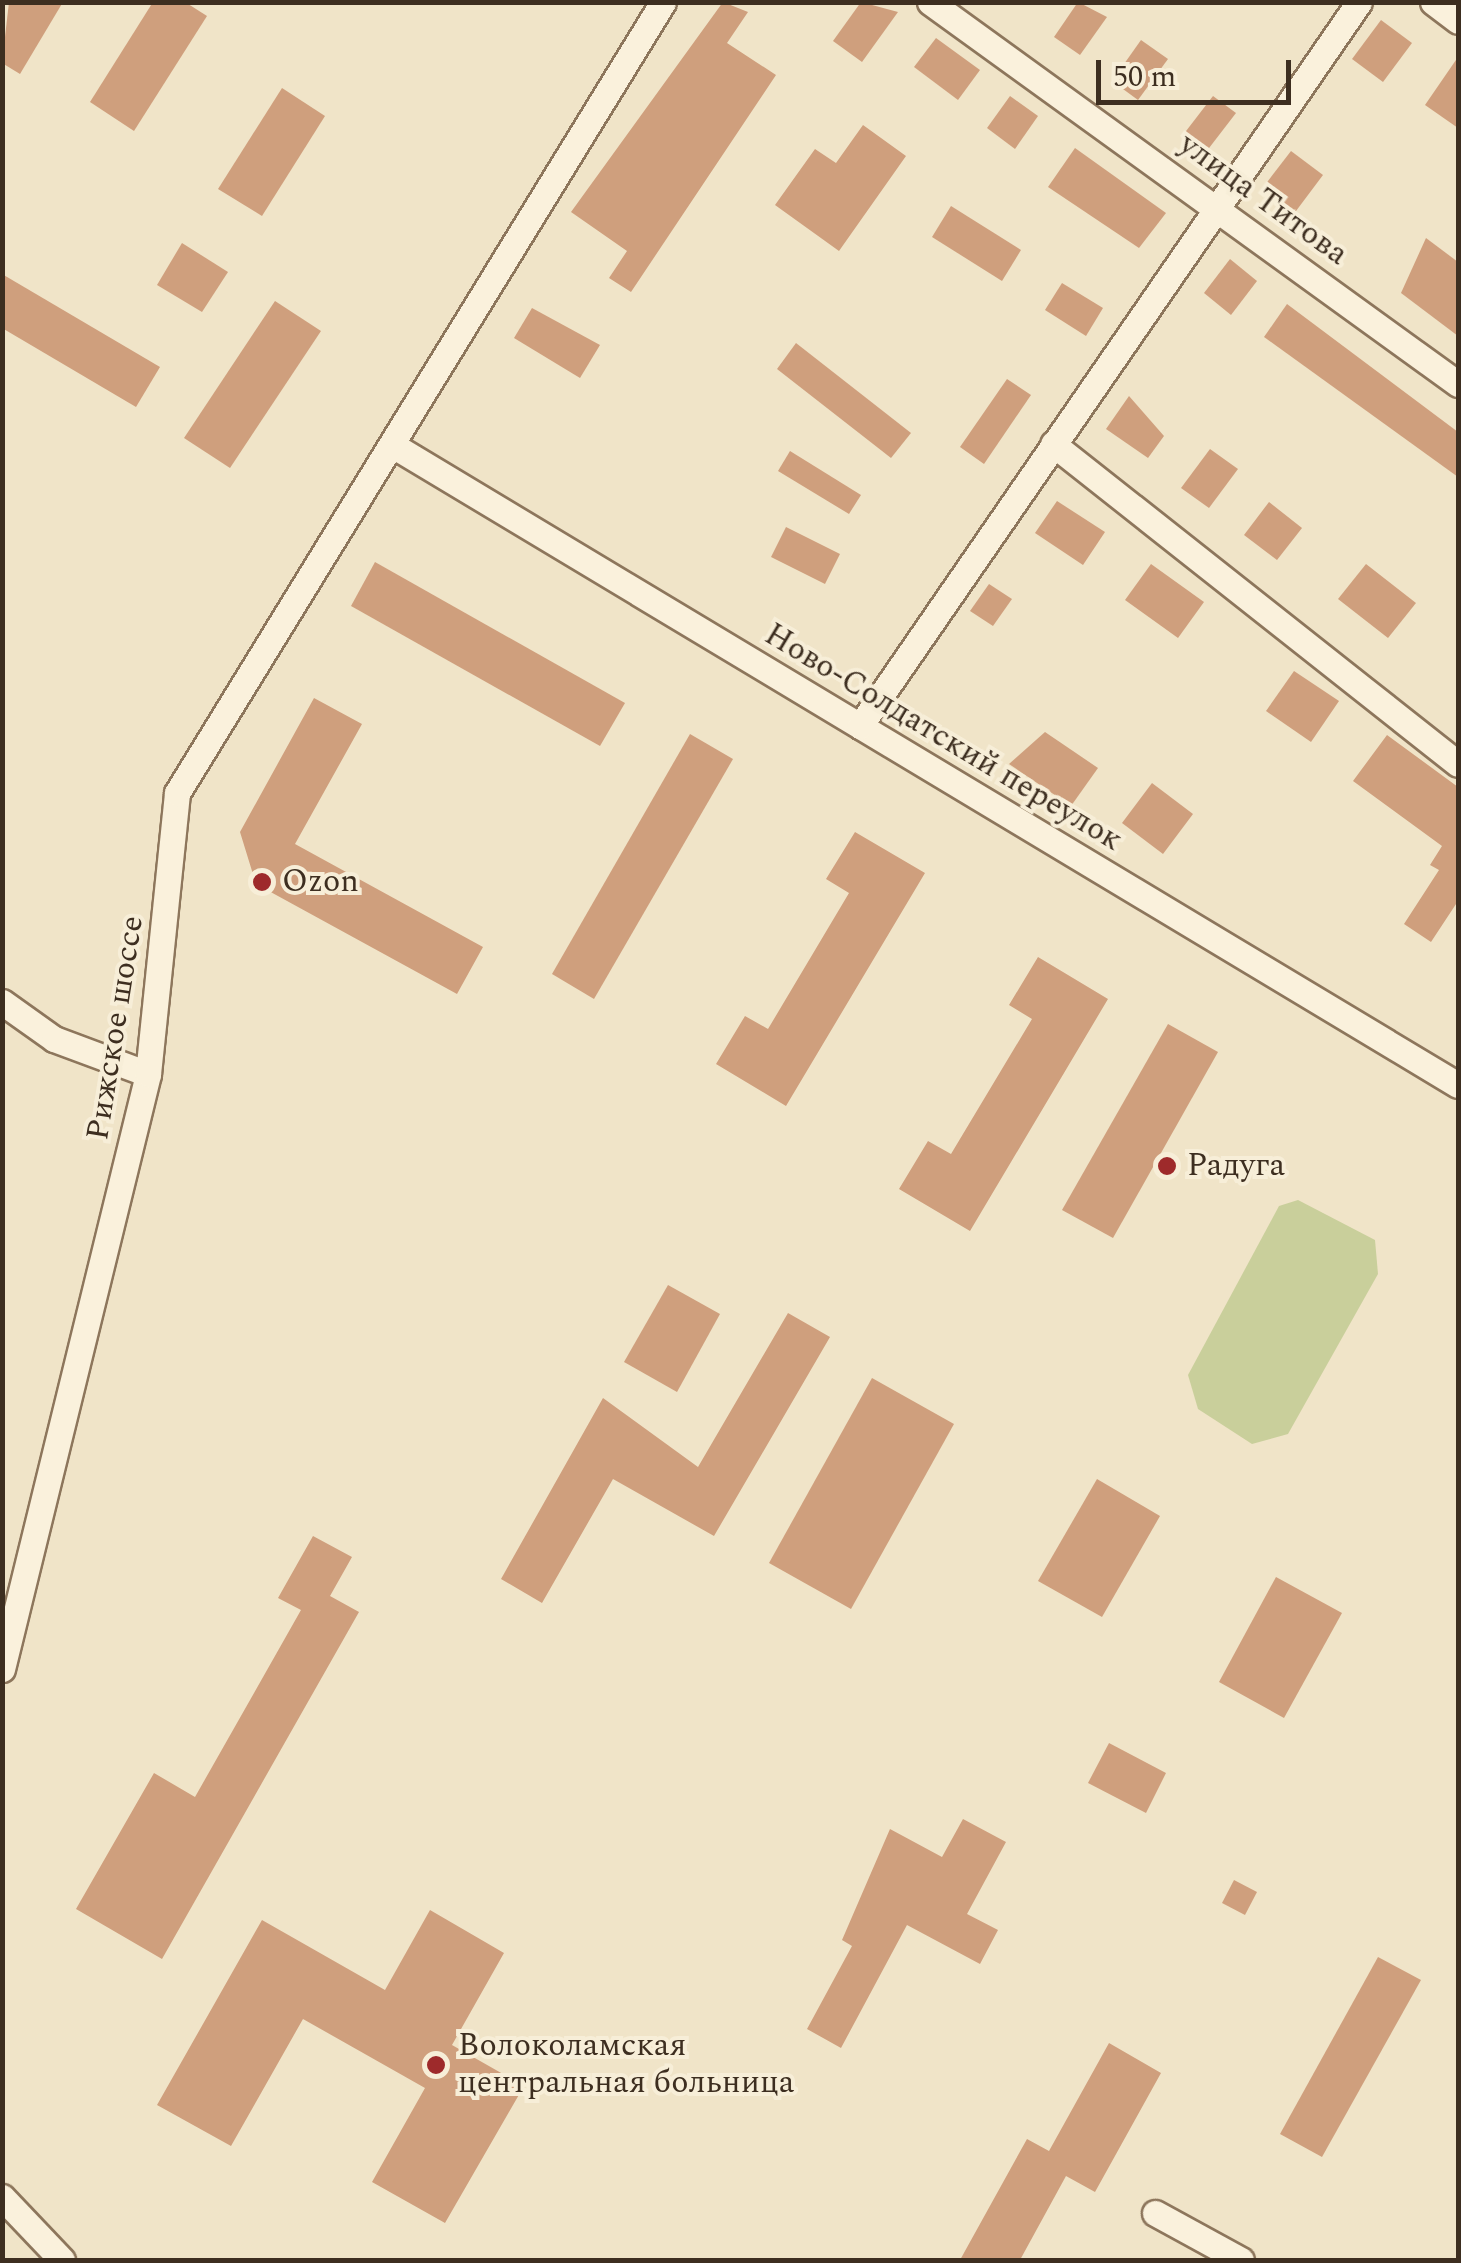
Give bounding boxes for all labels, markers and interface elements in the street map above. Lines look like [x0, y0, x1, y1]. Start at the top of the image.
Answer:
scale bar [1101, 40, 1296, 102]
text: 50 m [1113, 54, 1176, 100]
street label: улица Титова [1171, 126, 1355, 274]
street label: Ново-Солдатский переулок [757, 616, 1129, 860]
place label: Ozon [282, 863, 359, 901]
marker: Ozon [251, 871, 273, 893]
street label: Рижское шоссе [79, 913, 153, 1143]
place label: Радуга [1187, 1147, 1285, 1185]
marker: Радуга [1156, 1155, 1178, 1177]
place label: Волоколамская центральная больница [458, 2028, 794, 2103]
marker: Волоколамская центральная больница [423, 2052, 449, 2078]

